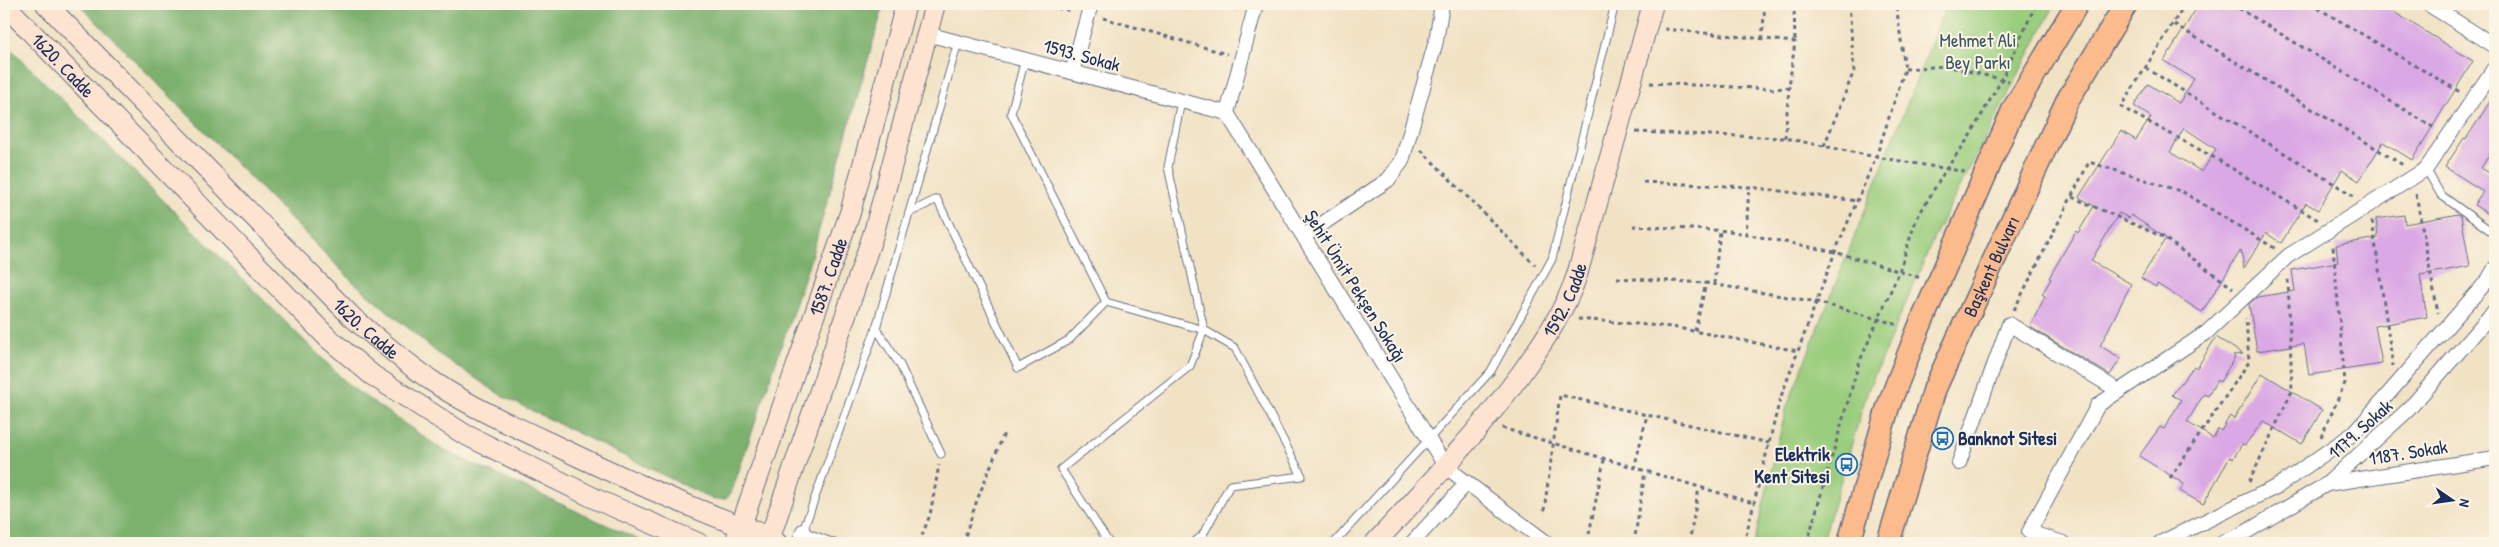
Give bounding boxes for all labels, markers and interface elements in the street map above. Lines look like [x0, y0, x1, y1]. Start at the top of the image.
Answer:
street label: 1620. Cadde [26, 27, 101, 103]
park label: Mehmet Ali Bey Parkı [1940, 27, 2016, 75]
street label: 1593. Sokak [1041, 32, 1123, 78]
street label: Şehit Ümit Pekşen Sokağı [1299, 205, 1413, 367]
street label: Başkent Bulvarı [1957, 212, 2025, 321]
street label: 1587. Cadde [802, 234, 854, 319]
street label: 1592. Cadde [1536, 259, 1593, 342]
street label: 1620. Cadde [327, 292, 405, 365]
street label: 1179. Sokak [2322, 393, 2398, 465]
place label: Banknot Sitesi [1958, 425, 2057, 451]
bus stop icon: Banknot Sitesi [1930, 426, 1954, 450]
street label: 1187. Sokak [2367, 433, 2449, 471]
place label: Elektrik Kent Sitesi [1754, 441, 1830, 489]
bus stop icon: Elektrik Kent Sitesi [1834, 453, 1858, 477]
north arrow [2426, 474, 2476, 524]
text: N [2455, 497, 2475, 509]

